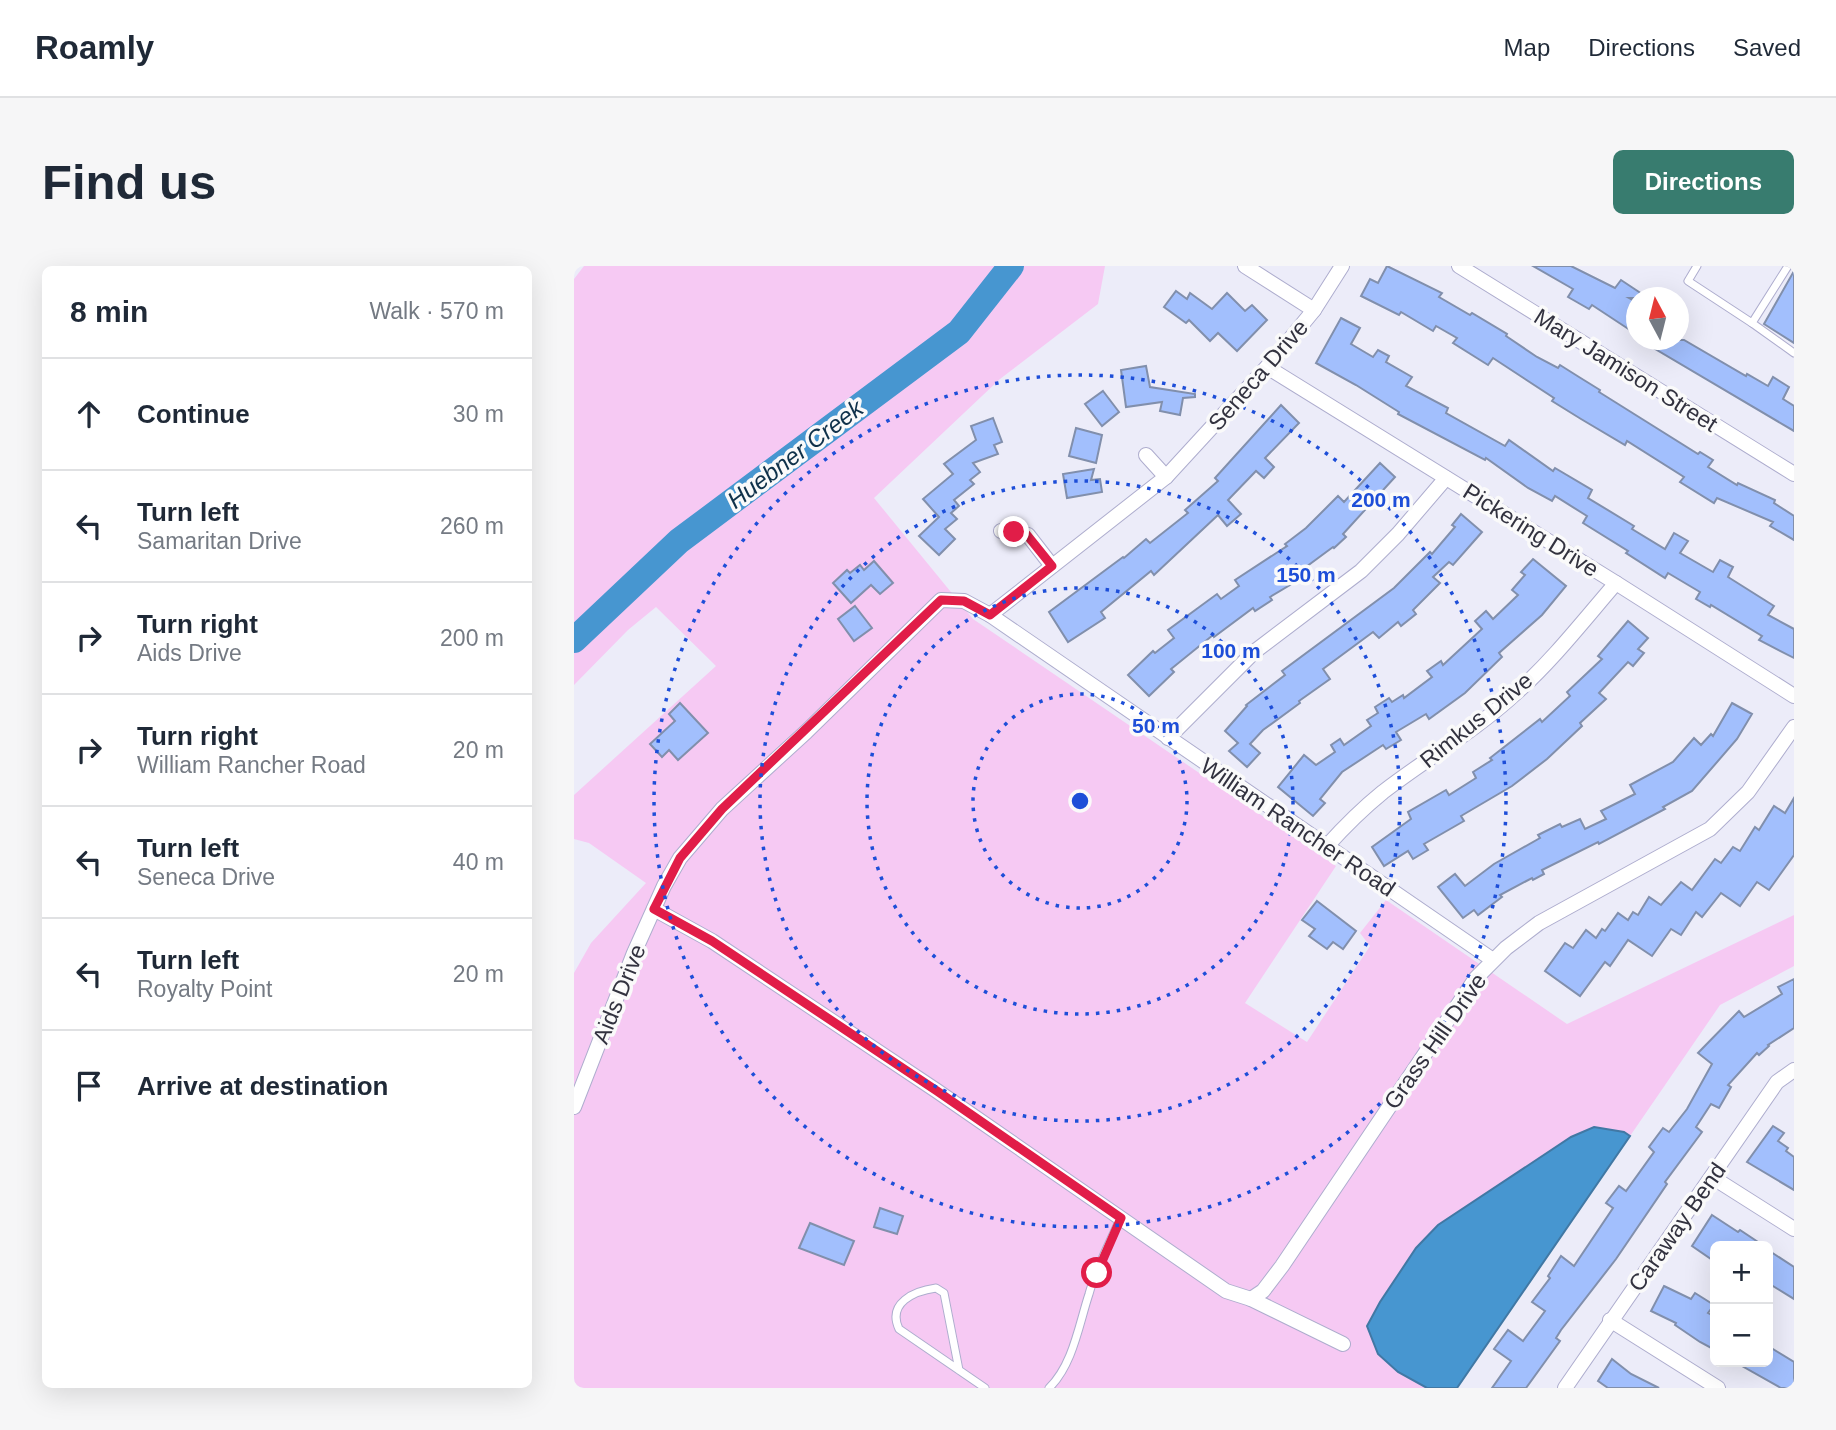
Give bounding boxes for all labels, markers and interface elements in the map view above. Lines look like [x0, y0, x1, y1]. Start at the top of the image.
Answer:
text: Roamly [35, 29, 154, 66]
text: Map [1504, 34, 1550, 61]
text: Directions [1588, 34, 1695, 61]
text: Saved [1733, 34, 1801, 61]
button: Directions [1613, 150, 1794, 214]
text: Find us [42, 155, 216, 209]
north arrow [1626, 287, 1689, 350]
text: 8 min [70, 295, 148, 328]
text: Walk · 570 m [369, 298, 504, 324]
street label: Mary Jamison Street [1530, 303, 1723, 437]
street label: Seneca Drive [1203, 314, 1313, 436]
water label: Huebner Creek [722, 393, 870, 514]
icon: ahead [70, 395, 108, 433]
text: Continue [137, 399, 250, 429]
text: 30 m [453, 401, 504, 427]
street label: Pickering Drive [1459, 478, 1603, 582]
text: 200 m [1351, 488, 1411, 511]
text: Turn left [137, 497, 239, 527]
icon: left [70, 507, 108, 545]
text: 260 m [440, 513, 504, 539]
route end [998, 516, 1029, 547]
text: Samaritan Drive [137, 528, 302, 554]
text: 150 m [1276, 563, 1336, 586]
text: Turn right [137, 609, 258, 639]
icon: right [70, 619, 108, 657]
text: 200 m [440, 625, 504, 651]
text: 100 m [1201, 639, 1261, 662]
text: Aids Drive [137, 640, 242, 666]
street label: Rimkus Drive [1415, 667, 1537, 773]
text: 50 m [1132, 714, 1180, 737]
text: Turn right [137, 721, 258, 751]
icon: right [70, 731, 108, 769]
text: 20 m [453, 737, 504, 763]
text: William Rancher Road [137, 752, 366, 778]
street label: William Rancher Road [1196, 752, 1400, 902]
centre of rings [1068, 789, 1092, 813]
text: Turn left [137, 833, 239, 863]
icon: left [70, 843, 108, 881]
text: 40 m [453, 849, 504, 875]
text: Seneca Drive [137, 864, 275, 890]
street label: Aids Drive [587, 941, 651, 1047]
text: Turn left [137, 945, 239, 975]
icon: left [70, 955, 108, 993]
text: 20 m [453, 961, 504, 987]
street label: Grass Hill Drive [1379, 968, 1491, 1114]
text: Royalty Point [137, 976, 273, 1002]
icon: arrive [70, 1067, 108, 1105]
text: Arrive at destination [137, 1071, 388, 1101]
street label: Caraway Bend [1623, 1158, 1731, 1296]
map controls [1710, 1241, 1773, 1367]
button: + [1710, 1241, 1773, 1304]
route start [1081, 1257, 1112, 1288]
button: − [1710, 1304, 1773, 1367]

